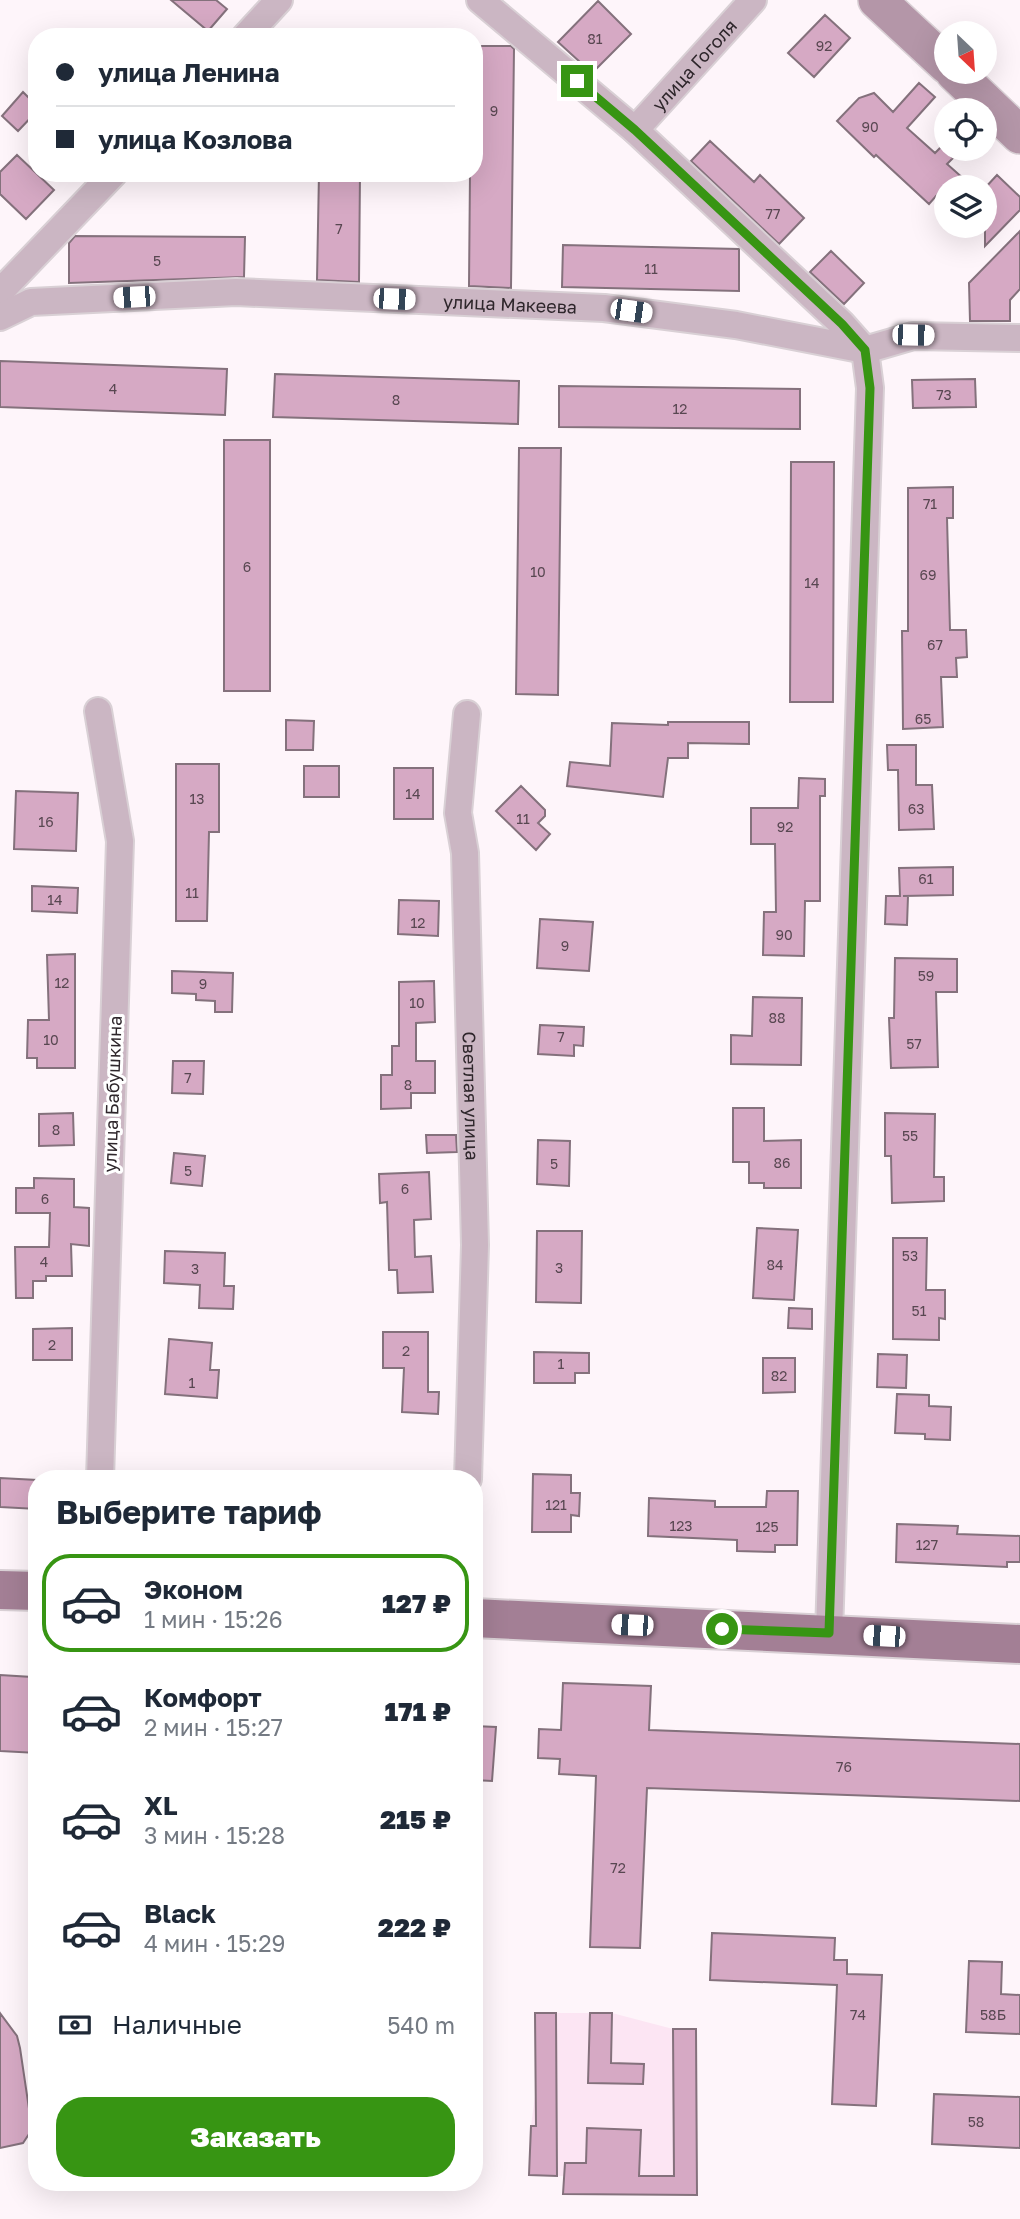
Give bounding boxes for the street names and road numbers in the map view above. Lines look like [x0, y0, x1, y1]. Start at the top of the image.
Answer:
street label: улица Гоголя [647, 15, 741, 115]
street label: улица Макеева [443, 290, 578, 318]
street label: улица Бабушкина [98, 1015, 126, 1173]
street label: Светлая улица [459, 1031, 484, 1161]

